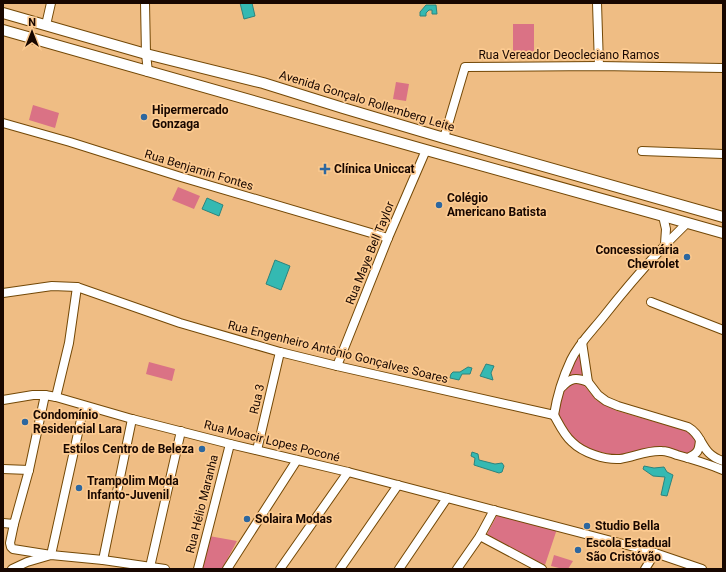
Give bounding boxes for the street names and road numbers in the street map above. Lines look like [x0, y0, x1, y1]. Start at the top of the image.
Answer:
street label: Rua Vereador Deocleciano Ramos [478, 48, 660, 62]
street label: Avenida Gonçalo Rollemberg Leite [278, 68, 456, 134]
street label: Rua Benjamin Fontes [143, 147, 255, 193]
street label: Rua Maye Bell Taylor [343, 199, 397, 307]
street label: Rua Engenheiro Antônio Gonçalves Soares [226, 318, 450, 386]
street label: Rua 3 [247, 383, 267, 415]
street label: Rua Moacir Lopes Poconé [203, 417, 341, 465]
street label: Rua Hélio Maranha [183, 453, 221, 555]

